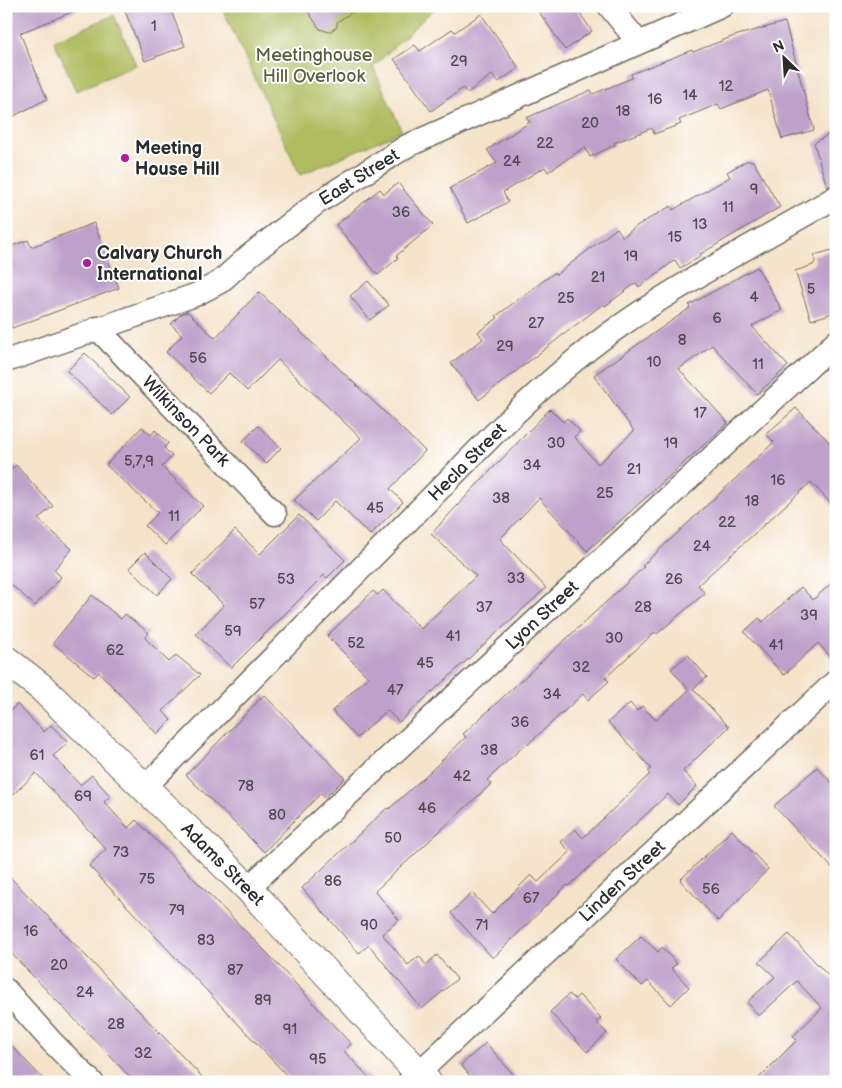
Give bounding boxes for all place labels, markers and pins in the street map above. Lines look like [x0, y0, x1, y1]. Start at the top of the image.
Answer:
place label: Meeting House Hill [135, 138, 220, 180]
marker: Meeting House Hill [119, 152, 131, 164]
place label: Calvary Church International [97, 243, 222, 285]
marker: Calvary Church International [81, 257, 93, 269]

